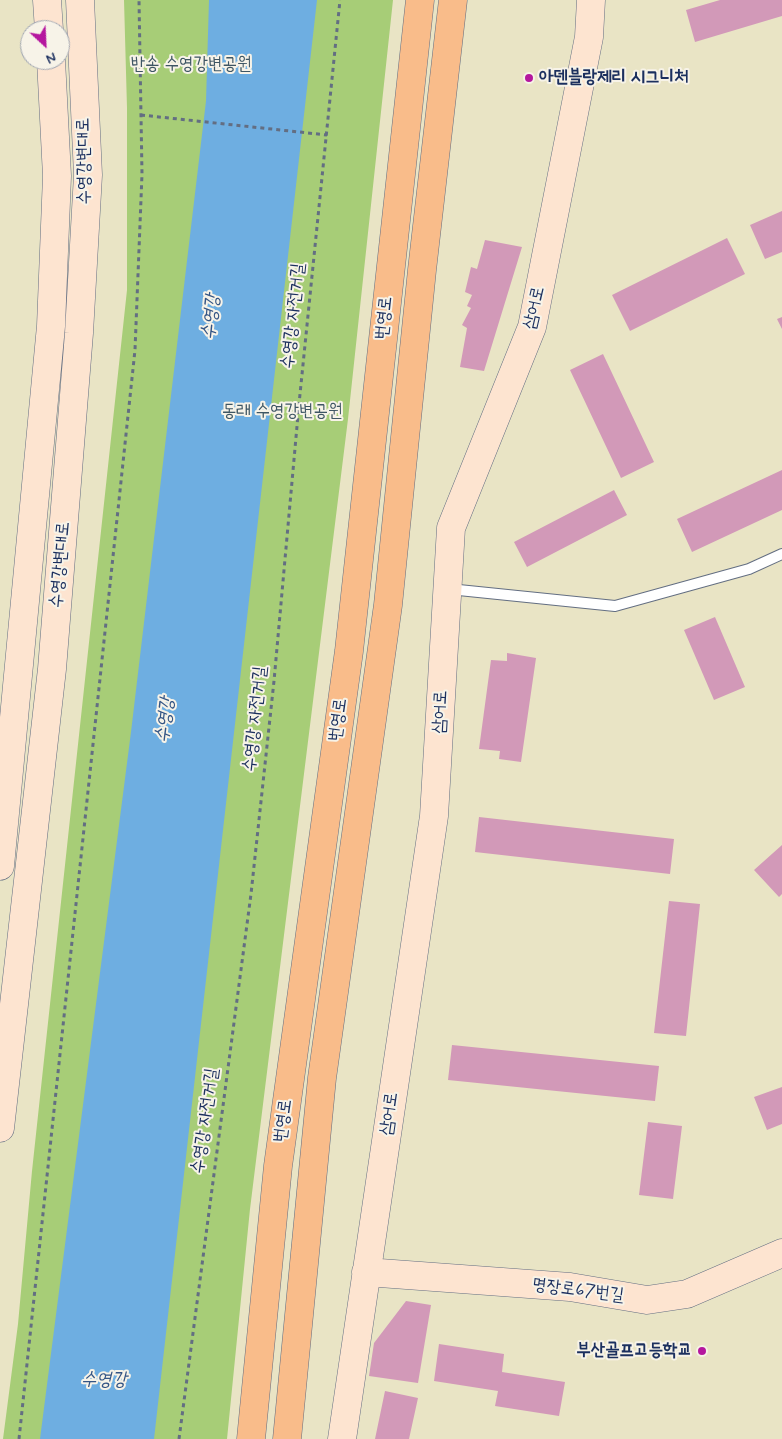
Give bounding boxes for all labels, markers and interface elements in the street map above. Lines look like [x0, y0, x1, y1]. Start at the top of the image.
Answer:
north arrow [20, 20, 70, 70]
text: N [43, 48, 59, 68]
park label: 반송 수영강변공원 [131, 54, 251, 76]
place label: 아덴블랑제리 시그니처 [539, 67, 689, 89]
marker: 아덴블랑제리 시그니처 [523, 72, 535, 84]
street label: 수영강변대로 [73, 117, 97, 205]
street label: 수영강 자전거길 [278, 262, 310, 370]
street label: 삼어로 [520, 284, 550, 332]
water label: 수영강 [198, 293, 226, 341]
street label: 번영로 [372, 295, 398, 341]
park label: 동래 수영강변공원 [222, 401, 342, 423]
street label: 수영강변대로 [46, 521, 76, 609]
street label: 수영강 자전거길 [240, 665, 272, 773]
street label: 삼어로 [429, 690, 453, 734]
water label: 수영강 [152, 696, 180, 744]
street label: 번영로 [325, 697, 353, 743]
street label: 수영강 자전거길 [188, 1067, 224, 1175]
street label: 삼어로 [376, 1091, 404, 1137]
street label: 번영로 [270, 1098, 298, 1144]
street label: 명장로67번길 [531, 1275, 625, 1307]
place label: 부산골프고등학교 [576, 1340, 692, 1362]
marker: 부산골프고등학교 [696, 1345, 708, 1357]
water label: 수영강 [81, 1370, 127, 1392]

